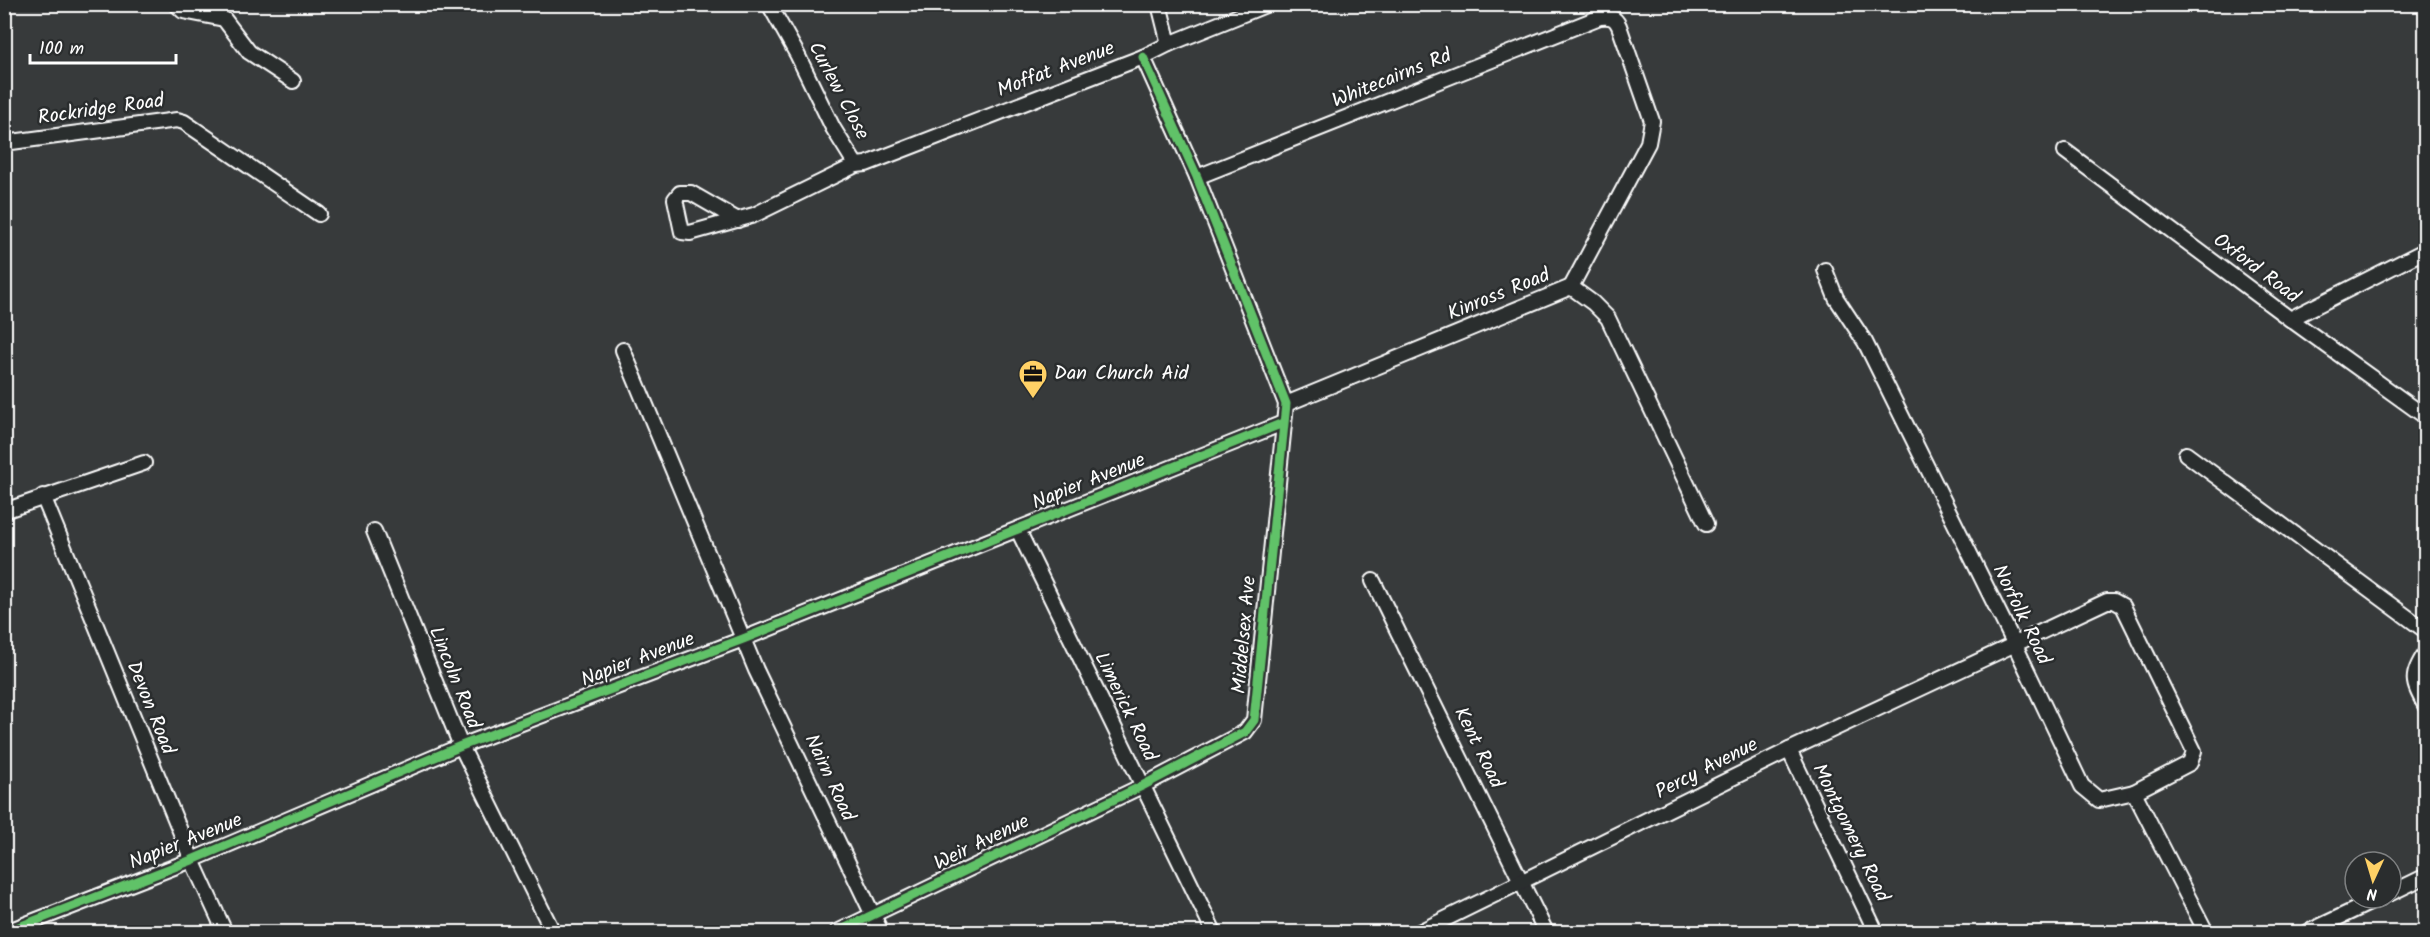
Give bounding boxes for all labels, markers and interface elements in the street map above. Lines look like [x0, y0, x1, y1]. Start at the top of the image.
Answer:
scale bar [30, 27, 176, 65]
street label: Moffat Avenue [992, 33, 1120, 107]
text: 100 m [39, 35, 84, 64]
street label: Curlew Close [799, 36, 877, 146]
street label: Whitecairns Rd [1327, 40, 1458, 118]
street label: Rockridge Road [36, 85, 167, 135]
street label: Oxford Road [2206, 225, 2307, 313]
street label: Kinross Road [1443, 260, 1556, 330]
office icon: Dan Church Aid [1017, 358, 1049, 400]
place label: Dan Church Aid [1054, 358, 1189, 390]
street label: Napier Avenue [1027, 445, 1151, 519]
street label: Norfolk Road [1983, 559, 2060, 672]
street label: Middelsex Ave [1224, 575, 1266, 695]
street label: Lincoln Road [419, 622, 489, 735]
street label: Napier Avenue [576, 624, 700, 696]
street label: Limerick Road [1085, 647, 1166, 768]
street label: Devon Road [117, 656, 184, 760]
street label: Kent Road [1444, 702, 1512, 795]
street label: Nairn Road [795, 729, 864, 828]
street label: Percy Avenue [1650, 729, 1764, 809]
street label: Montgomery Road [1803, 758, 1898, 909]
street label: Napier Avenue [124, 805, 248, 879]
street label: Weir Avenue [929, 806, 1035, 880]
north arrow [2343, 850, 2403, 910]
text: N [2366, 881, 2378, 906]

